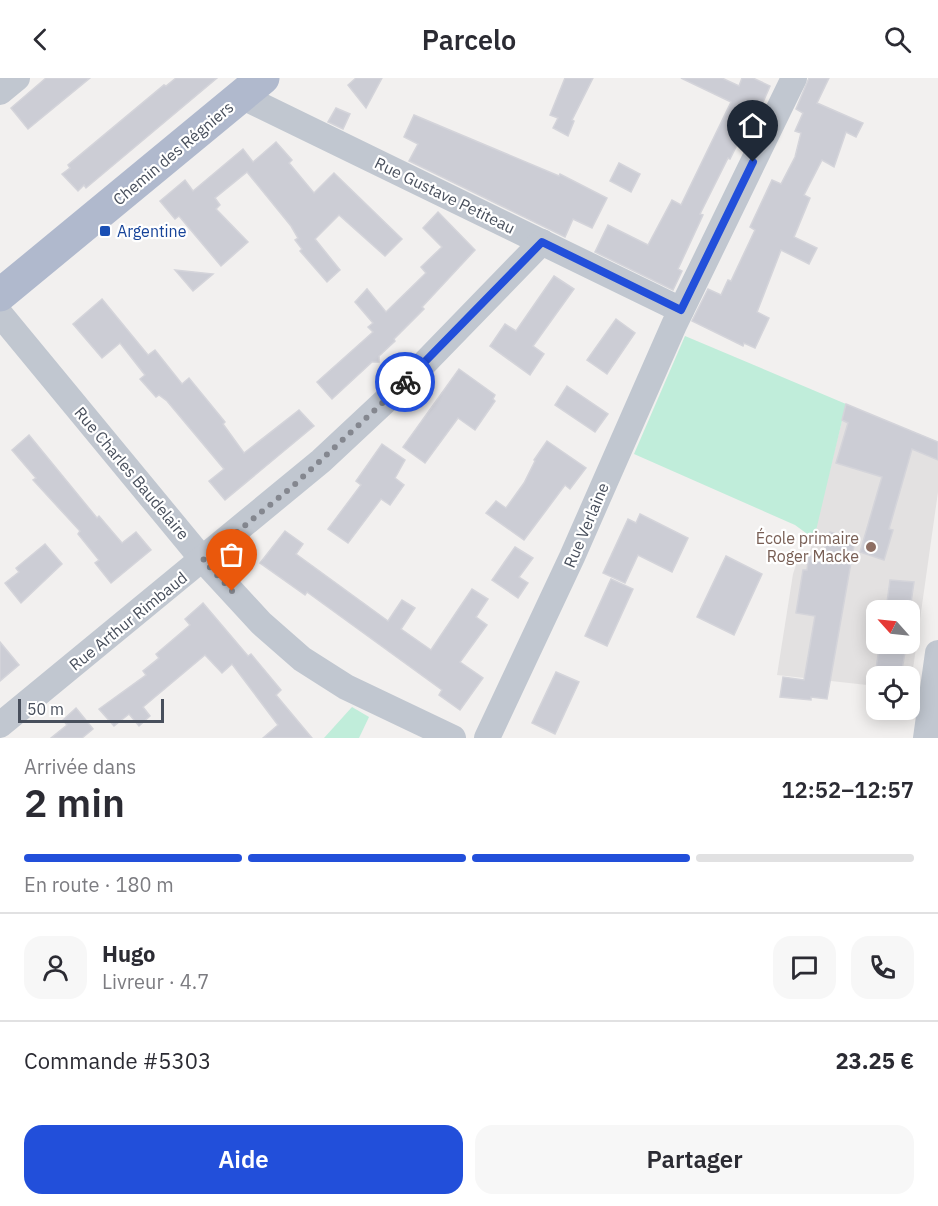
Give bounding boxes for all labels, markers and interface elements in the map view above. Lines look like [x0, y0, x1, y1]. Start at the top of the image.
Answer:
text: Parcelo [422, 22, 516, 57]
icon: back [24, 23, 57, 56]
icon: search [881, 23, 914, 56]
street label: Chemin des Régniers [109, 97, 237, 209]
pin [727, 100, 778, 162]
icon: home [736, 109, 769, 142]
street label: Rue Gustave Petiteau [371, 152, 519, 238]
place label: Argentine [117, 221, 187, 241]
marker: Argentine [98, 224, 112, 238]
courier [375, 352, 435, 412]
icon: bike [389, 366, 422, 399]
street label: Rue Charles Baudelaire [70, 402, 194, 544]
street label: Rue Verlaine [559, 479, 613, 571]
place label: École primaire Roger Macke [756, 527, 859, 566]
pin [206, 529, 257, 591]
icon: bag [215, 538, 248, 571]
marker: École primaire Roger Macke [864, 540, 878, 554]
street label: Rue Arthur Rimbaud [65, 567, 191, 675]
north arrow [866, 600, 920, 654]
map controls [866, 600, 920, 720]
button: locate [866, 666, 920, 720]
scale bar [18, 696, 164, 724]
text: 50 m [27, 699, 64, 719]
text: Arrivée dans [24, 753, 136, 780]
text: 12:52–12:57 [781, 775, 914, 804]
text: 2 min [24, 777, 125, 828]
text: En route · 180 m [24, 871, 174, 898]
button: person [24, 936, 87, 999]
button: chat [773, 936, 836, 999]
button: phone [851, 936, 914, 999]
text: Hugo [102, 939, 155, 968]
text: Livreur · 4.7 [102, 968, 209, 995]
text: Commande #5303 [24, 1046, 211, 1075]
text: 23.25 € [835, 1046, 914, 1075]
button: Aide [24, 1125, 463, 1194]
button: Partager [475, 1125, 914, 1194]

